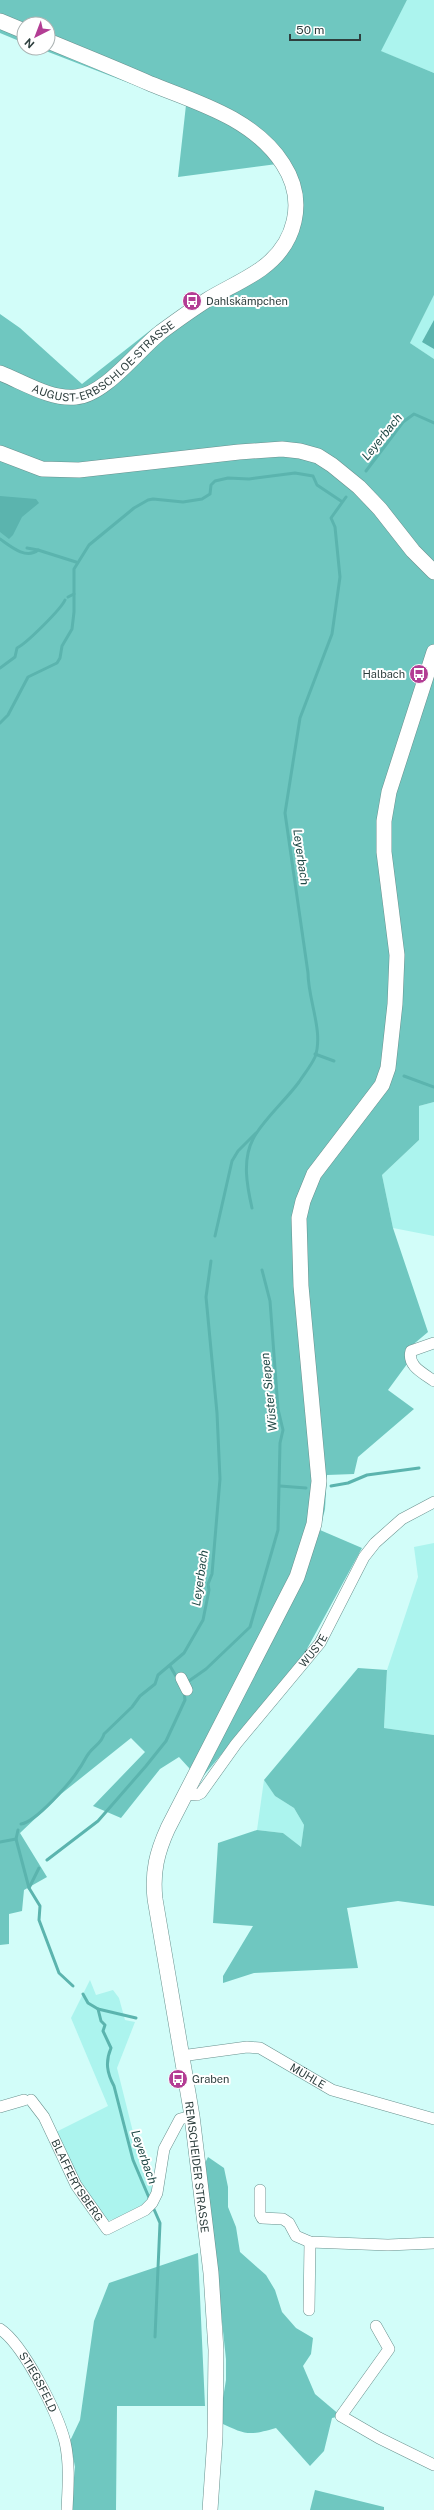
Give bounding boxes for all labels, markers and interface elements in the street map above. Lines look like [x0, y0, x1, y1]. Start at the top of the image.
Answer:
north arrow [16, 16, 56, 56]
scale bar [290, 16, 360, 42]
text: 50 m [296, 23, 324, 37]
text: N [22, 36, 37, 51]
bus stop icon: Dahlskämpchen [181, 290, 203, 312]
place label: Dahlskämpchen [206, 295, 288, 307]
street label: AUGUST-ERBSCHLOE-STRASSE [30, 318, 177, 403]
water label: Leyerbach [359, 411, 405, 463]
bus stop icon: Halbach [408, 663, 430, 685]
place label: Halbach [362, 668, 405, 680]
water label: Leyerbach [290, 828, 312, 886]
water label: Wüster Siepen [258, 1352, 280, 1432]
water label: Leyerbach [189, 1549, 211, 1607]
street label: WÜSTE [297, 1632, 330, 1670]
street label: MÜHLE [288, 2061, 328, 2091]
bus stop icon: Graben [167, 2068, 189, 2090]
place label: Graben [192, 2073, 229, 2085]
street label: REMSCHEIDER STRASSE [183, 2101, 211, 2234]
water label: Leyerbach [128, 2128, 160, 2186]
street label: BLAFFERTSBERG [49, 2137, 106, 2223]
street label: STIEGSFELD [17, 2350, 60, 2414]

